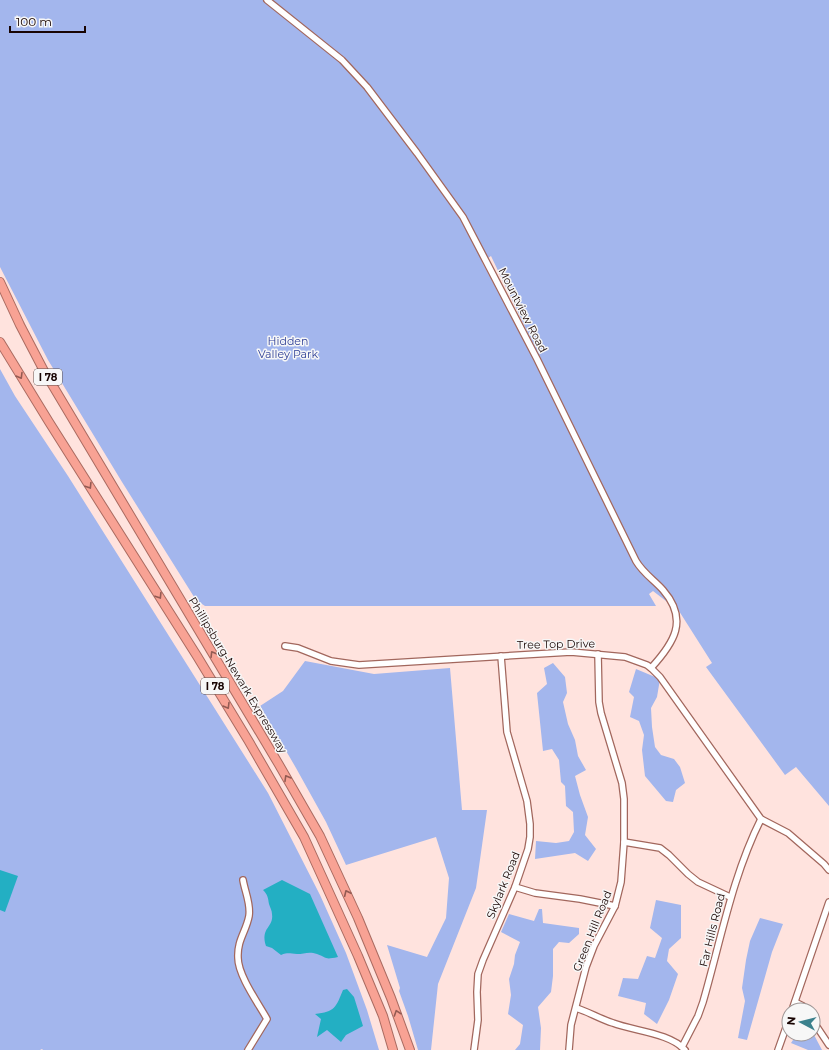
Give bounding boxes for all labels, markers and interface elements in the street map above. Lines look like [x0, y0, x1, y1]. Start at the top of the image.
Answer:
scale bar [10, 8, 85, 34]
text: 100 m [16, 14, 52, 29]
street label: Mountview Road [496, 265, 550, 355]
park label: Hidden Valley Park [258, 334, 318, 361]
road number: I 78 [34, 369, 62, 385]
one-way arrow [16, 372, 23, 379]
one-way arrow [84, 482, 92, 489]
one-way arrow [154, 592, 162, 599]
street label: Phillipsburg-Newark Expressway [186, 594, 290, 756]
street label: Tree Top Drive [517, 636, 596, 652]
one-way arrow [211, 651, 218, 658]
road number: I 78 [201, 678, 229, 694]
one-way arrow [223, 702, 230, 709]
one-way arrow [284, 775, 291, 782]
street label: Skylark Road [483, 849, 523, 921]
street label: Green Hill Road [569, 889, 615, 973]
one-way arrow [344, 890, 352, 898]
street label: Far Hills Road [696, 892, 728, 968]
north arrow [781, 1002, 821, 1042]
one-way arrow [393, 1010, 401, 1017]
text: N [784, 1016, 799, 1026]

